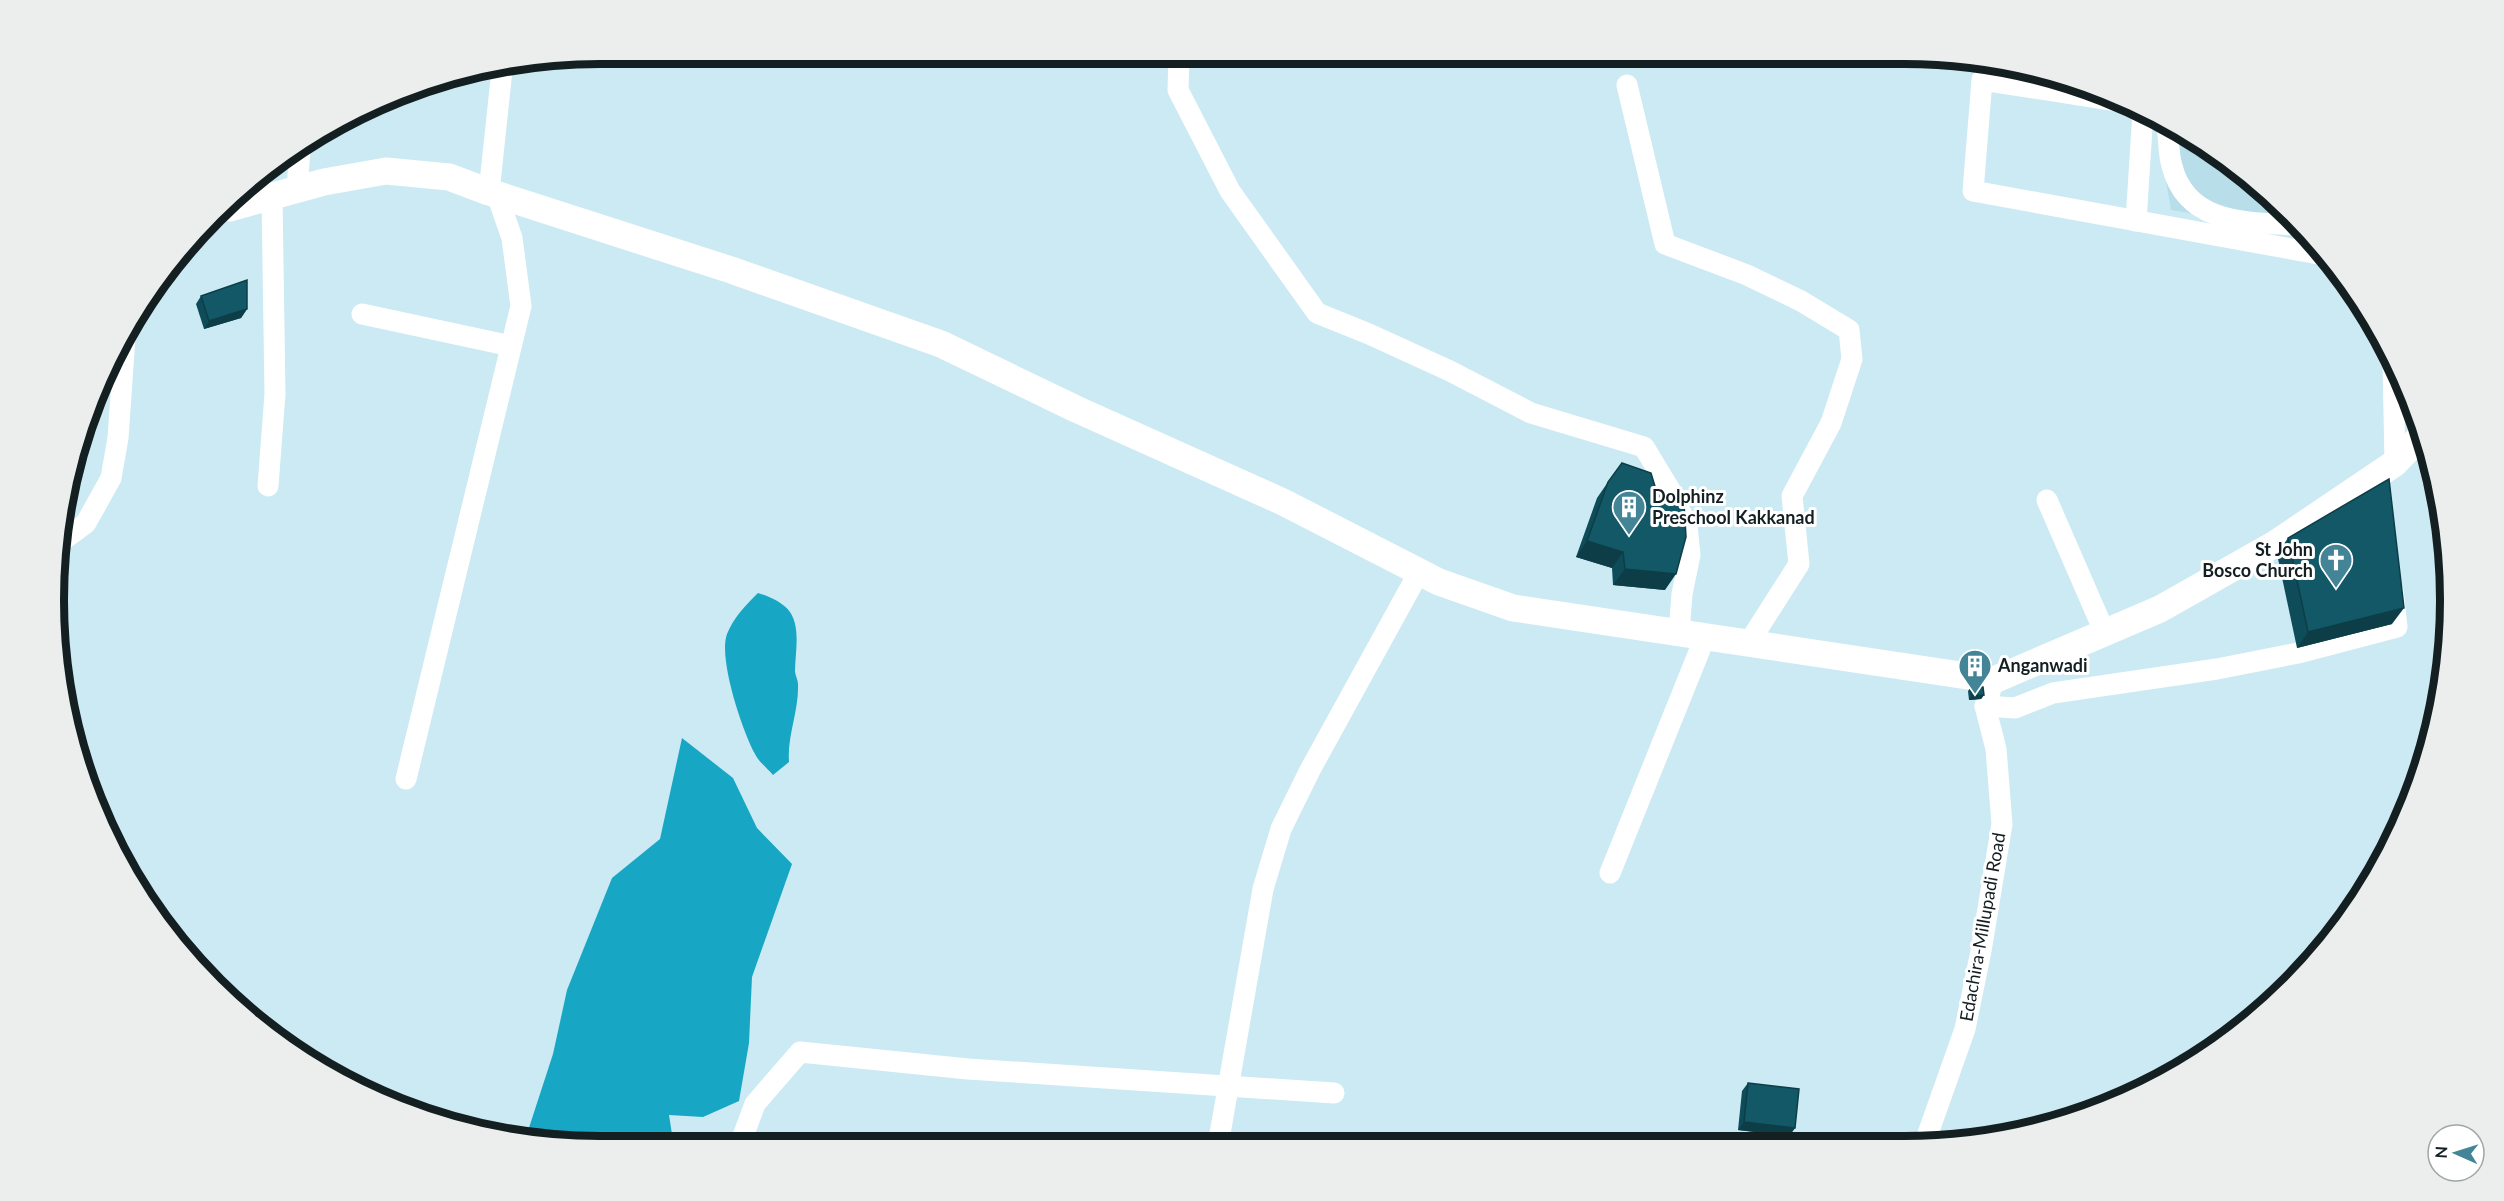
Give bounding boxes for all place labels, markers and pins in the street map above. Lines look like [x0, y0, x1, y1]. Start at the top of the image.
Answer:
place label: Dolphinz Preschool Kakkanad [1652, 485, 1815, 528]
building icon: Dolphinz Preschool Kakkanad [1611, 489, 1647, 536]
place label: St John Bosco Church [2202, 538, 2313, 581]
church icon: St John Bosco Church [2318, 542, 2354, 589]
building icon: Anganwadi [1957, 648, 1993, 695]
place label: Anganwadi [1997, 654, 2088, 676]

